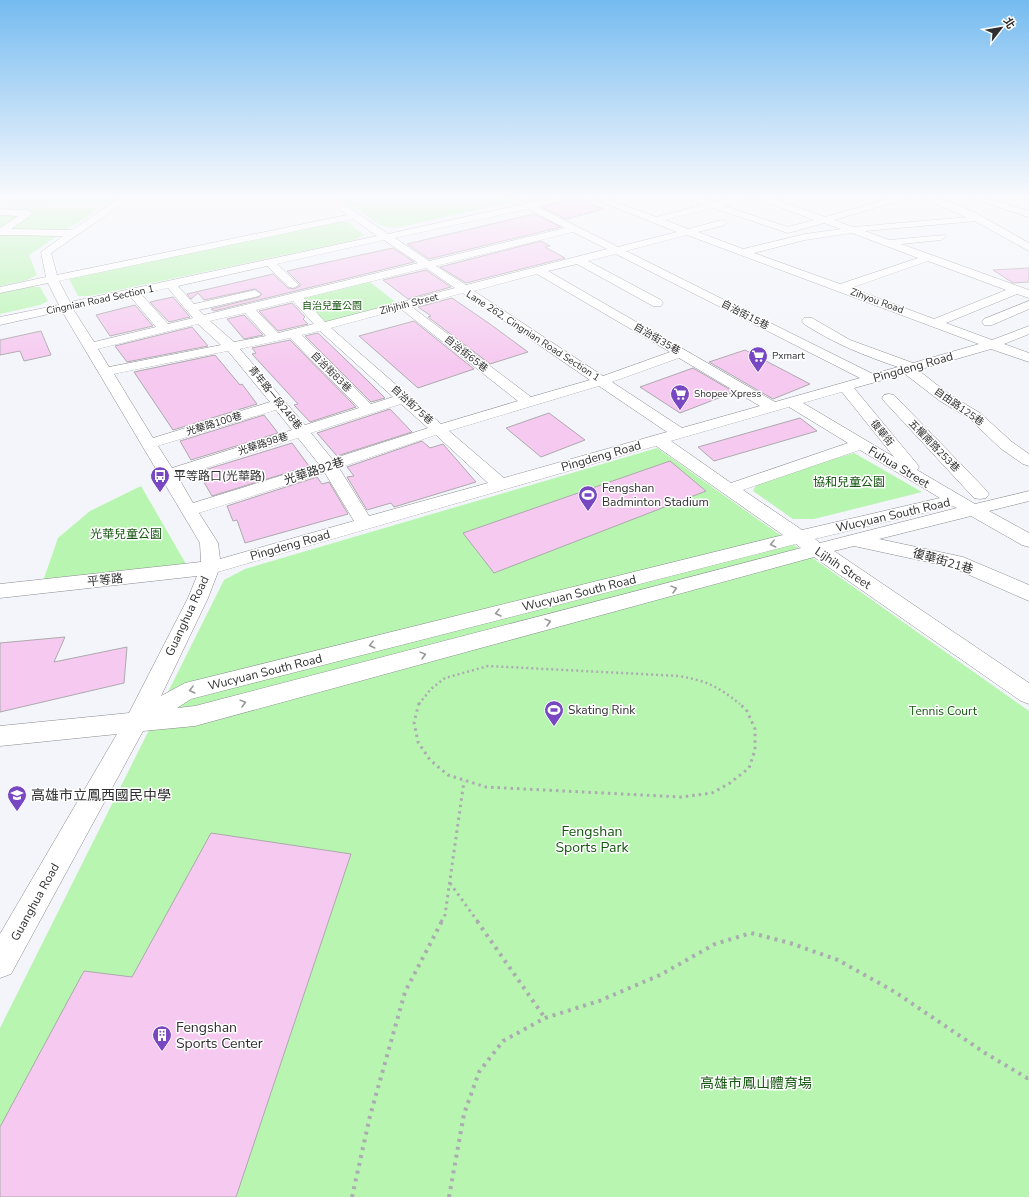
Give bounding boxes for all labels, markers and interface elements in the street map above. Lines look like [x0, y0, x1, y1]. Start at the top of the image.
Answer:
north arrow [981, 8, 1021, 48]
text: 北 [1000, 15, 1018, 32]
street label: Cingnian Road Section 1 [45, 282, 155, 318]
street label: Zihyou Road [848, 285, 906, 317]
street label: Lane 262, Cingnian Road Section 1 [463, 287, 603, 385]
street label: Zihjhih Street [378, 290, 440, 318]
street label: 自治街15巷 [719, 297, 771, 333]
park label: 自治兒童公園 [302, 299, 362, 313]
street label: 自治街35巷 [631, 320, 683, 358]
street label: 自治街65巷 [441, 332, 491, 376]
supermarket icon: Pxmart [747, 345, 769, 373]
street label: Pingdeng Road [871, 348, 955, 386]
street label: 自治街83巷 [308, 349, 354, 395]
place label: Pxmart [772, 349, 805, 363]
street label: 青年路一段248巷 [245, 363, 305, 433]
street label: 自治街75巷 [388, 382, 436, 428]
supermarket icon: Shopee Xpress [669, 383, 691, 411]
street label: 自由路125巷 [931, 385, 987, 429]
place label: Shopee Xpress [694, 387, 761, 401]
street label: 光華路100巷 [184, 409, 244, 439]
street label: 復華街 [867, 417, 897, 449]
street label: 五權南路253巷 [905, 417, 963, 475]
street label: 光華路98巷 [236, 429, 290, 459]
street label: Pingdeng Road [559, 437, 643, 475]
street label: Fuhua Street [865, 442, 933, 492]
street label: 光華路92巷 [282, 454, 346, 488]
bus stop icon: 平等路口(光華路) [149, 465, 171, 493]
place label: 平等路口(光華路) [174, 468, 266, 484]
park label: 協和兒童公園 [813, 474, 885, 490]
place label: Fengshan Badminton Stadium [602, 480, 709, 510]
sports icon: Fengshan Badminton Stadium [577, 484, 599, 512]
street label: Wucyuan South Road [834, 494, 952, 536]
park label: 光華兒童公園 [90, 526, 162, 542]
street label: Pingdeng Road [248, 526, 332, 564]
one-way arrow [770, 539, 777, 547]
street label: Lijhih Street [812, 543, 875, 593]
street label: 復華街21巷 [911, 545, 975, 577]
street label: 平等路 [86, 570, 124, 590]
street label: Wucyuan South Road [520, 571, 638, 615]
street label: Guanghua Road [161, 573, 213, 659]
one-way arrow [670, 585, 677, 594]
one-way arrow [495, 608, 502, 617]
one-way arrow [545, 618, 552, 627]
one-way arrow [369, 640, 376, 649]
street label: Wucyuan South Road [206, 650, 324, 694]
one-way arrow [419, 652, 426, 660]
one-way arrow [188, 686, 195, 694]
one-way arrow [239, 699, 246, 708]
sports icon: Skating Rink [543, 699, 565, 727]
place label: Skating Rink [568, 702, 636, 718]
park label: Tennis Court [909, 703, 978, 719]
school or university icon: 高雄市立鳳西國民中學 [6, 784, 28, 812]
place label: 高雄市立鳳西國民中學 [31, 786, 171, 805]
park label: Fengshan Sports Park [555, 822, 630, 857]
street label: Guanghua Road [7, 860, 63, 944]
place label: Fengshan Sports Center [176, 1018, 263, 1053]
building icon: Fengshan Sports Center [151, 1024, 173, 1052]
park label: 高雄市鳳山體育場 [700, 1074, 812, 1093]

